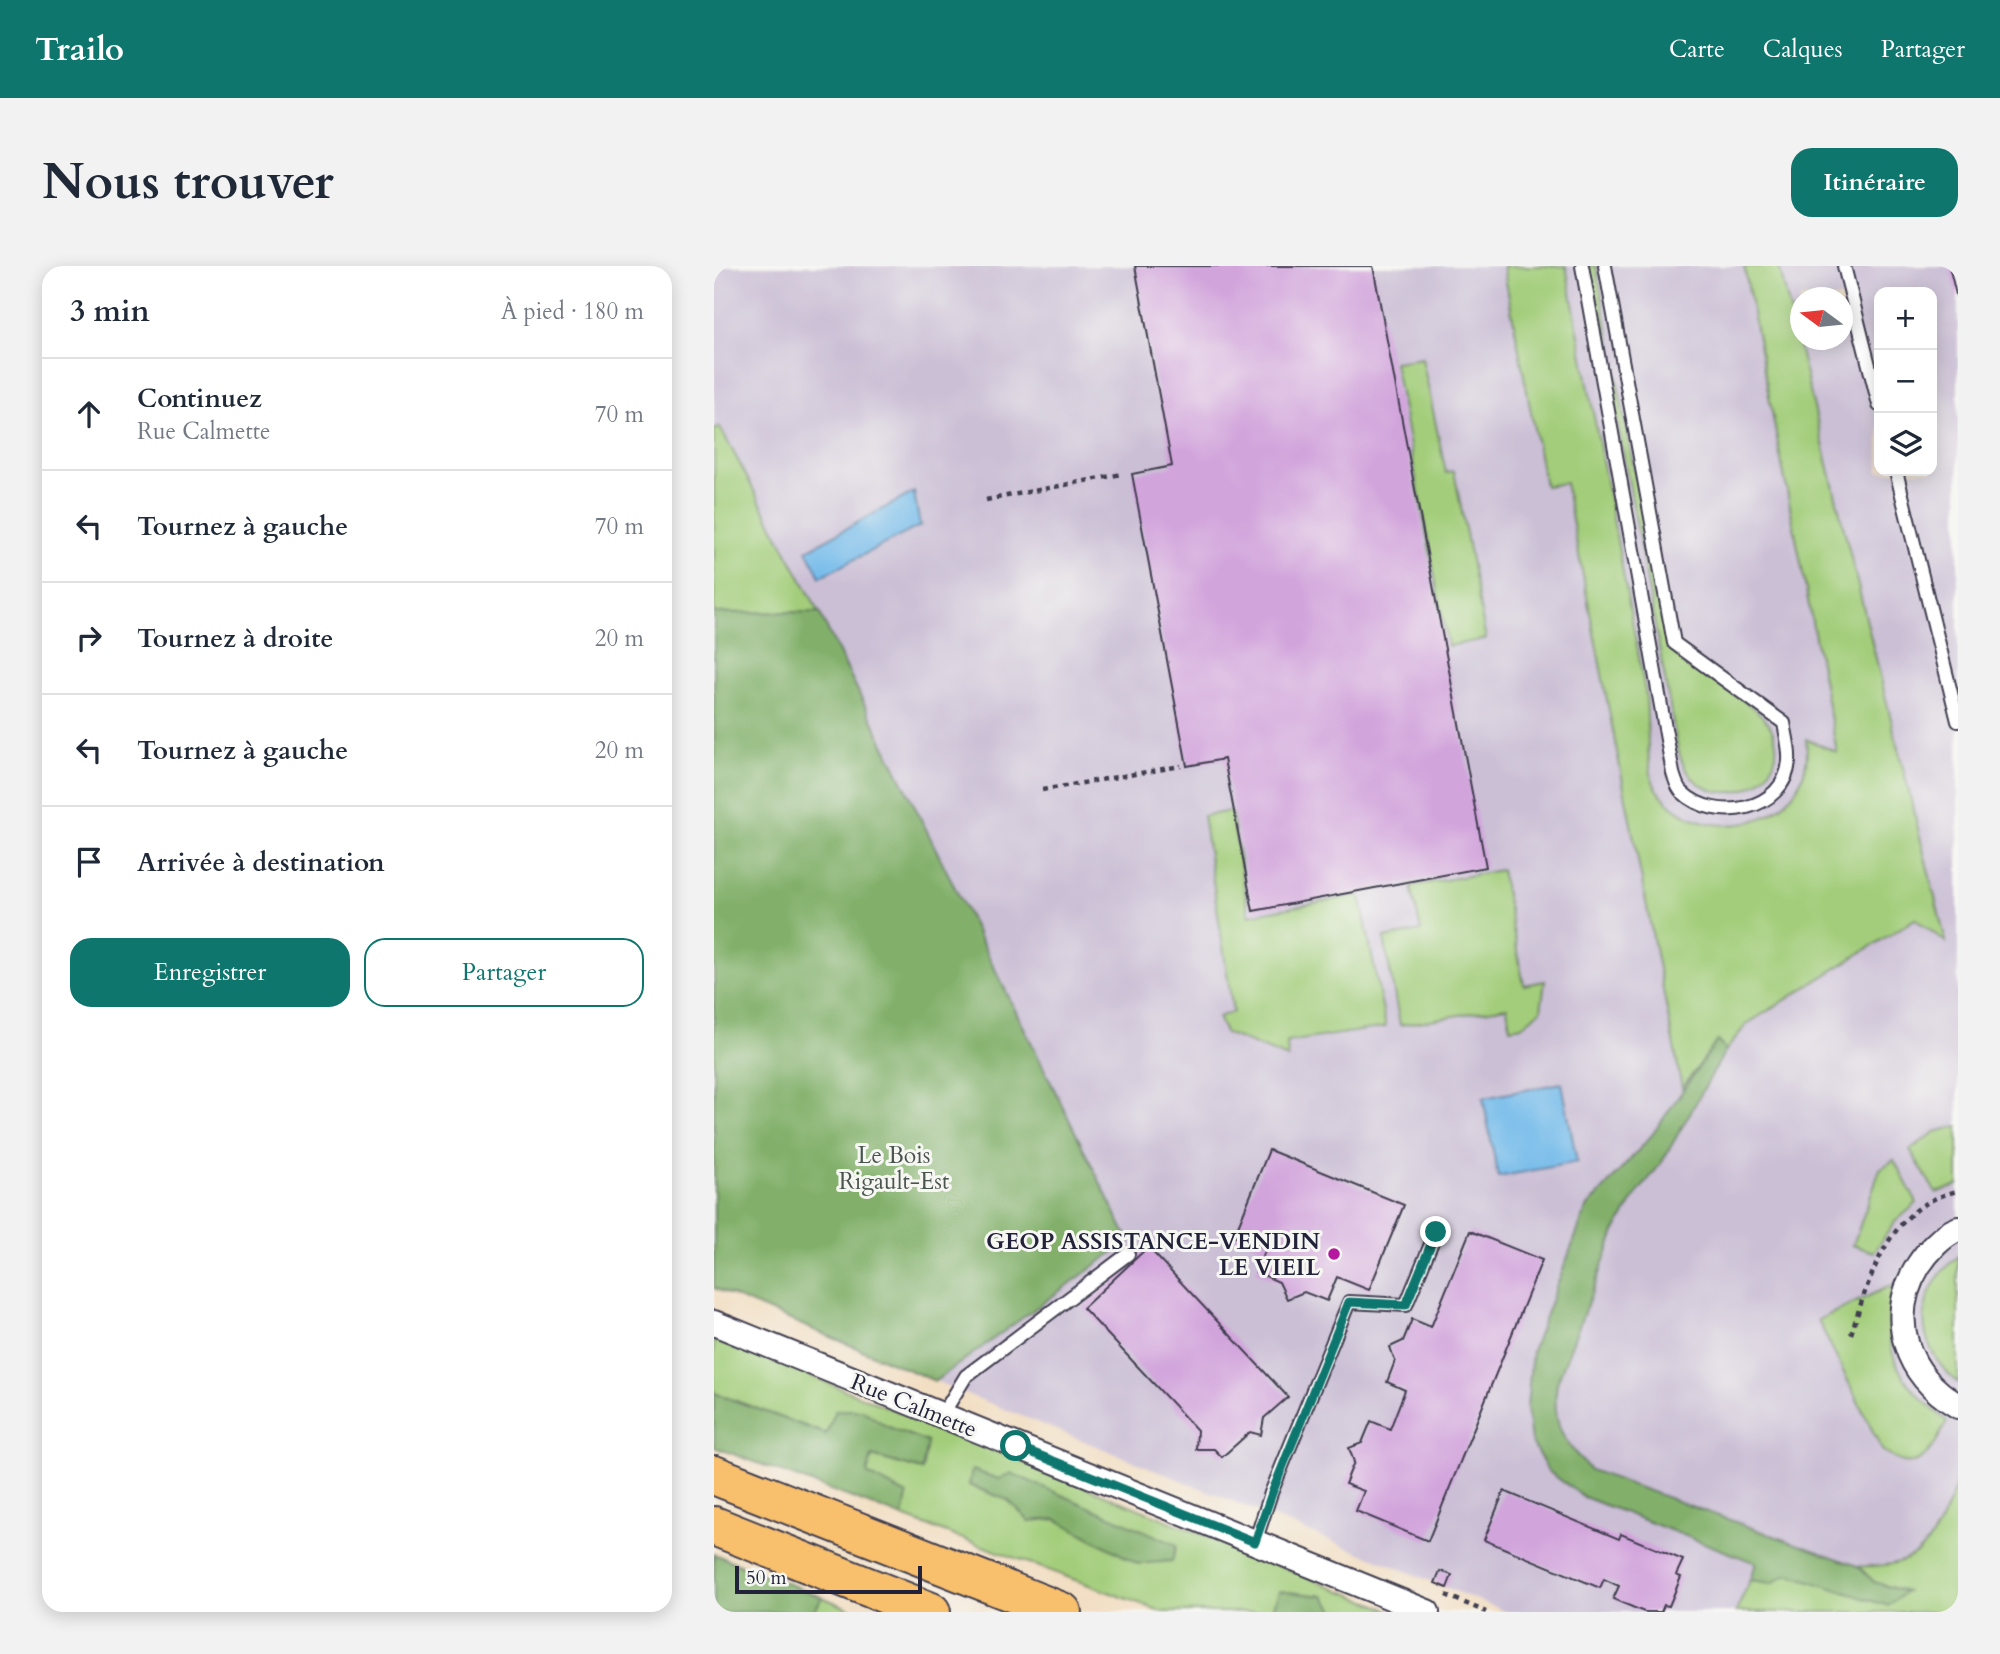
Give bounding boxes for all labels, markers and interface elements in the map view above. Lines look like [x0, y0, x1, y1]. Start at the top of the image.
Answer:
text: Trailo [35, 27, 124, 72]
text: Carte [1669, 33, 1725, 66]
text: Calques [1763, 33, 1843, 66]
text: Partager [1881, 33, 1965, 66]
button: Itinéraire [1791, 148, 1958, 217]
text: Nous trouver [42, 149, 334, 216]
north arrow [1790, 287, 1853, 350]
map controls [1874, 287, 1937, 476]
button: + [1874, 287, 1937, 350]
text: 3 min [70, 291, 150, 332]
text: À pied · 180 m [501, 296, 644, 327]
button: − [1874, 350, 1937, 413]
text: Continuez [137, 381, 262, 416]
icon: ahead [70, 395, 108, 433]
text: 70 m [595, 399, 644, 430]
button: layers [1874, 413, 1937, 476]
text: Rue Calmette [137, 416, 270, 447]
icon: left [70, 507, 108, 545]
text: Tournez à gauche [137, 509, 348, 544]
text: 70 m [595, 511, 644, 542]
icon: right [70, 619, 108, 657]
text: Tournez à droite [137, 621, 333, 656]
text: 20 m [595, 623, 644, 654]
icon: left [70, 731, 108, 769]
text: Tournez à gauche [137, 733, 348, 768]
text: 20 m [595, 735, 644, 766]
icon: arrive [70, 843, 108, 881]
text: Arrivée à destination [137, 845, 385, 880]
button: Enregistrer [70, 938, 350, 1007]
button: Partager [364, 938, 644, 1007]
park label: Le Bois Rigault-Est [839, 1140, 949, 1197]
route end [1420, 1216, 1451, 1247]
place label: GEOP ASSISTANCE-VENDIN LE VIEIL [986, 1226, 1320, 1283]
marker: GEOP ASSISTANCE-VENDIN LE VIEIL [1326, 1246, 1342, 1262]
street label: Rue Calmette [846, 1366, 981, 1445]
route start [1000, 1430, 1031, 1461]
scale bar [735, 1563, 922, 1595]
text: 50 m [746, 1565, 787, 1591]

